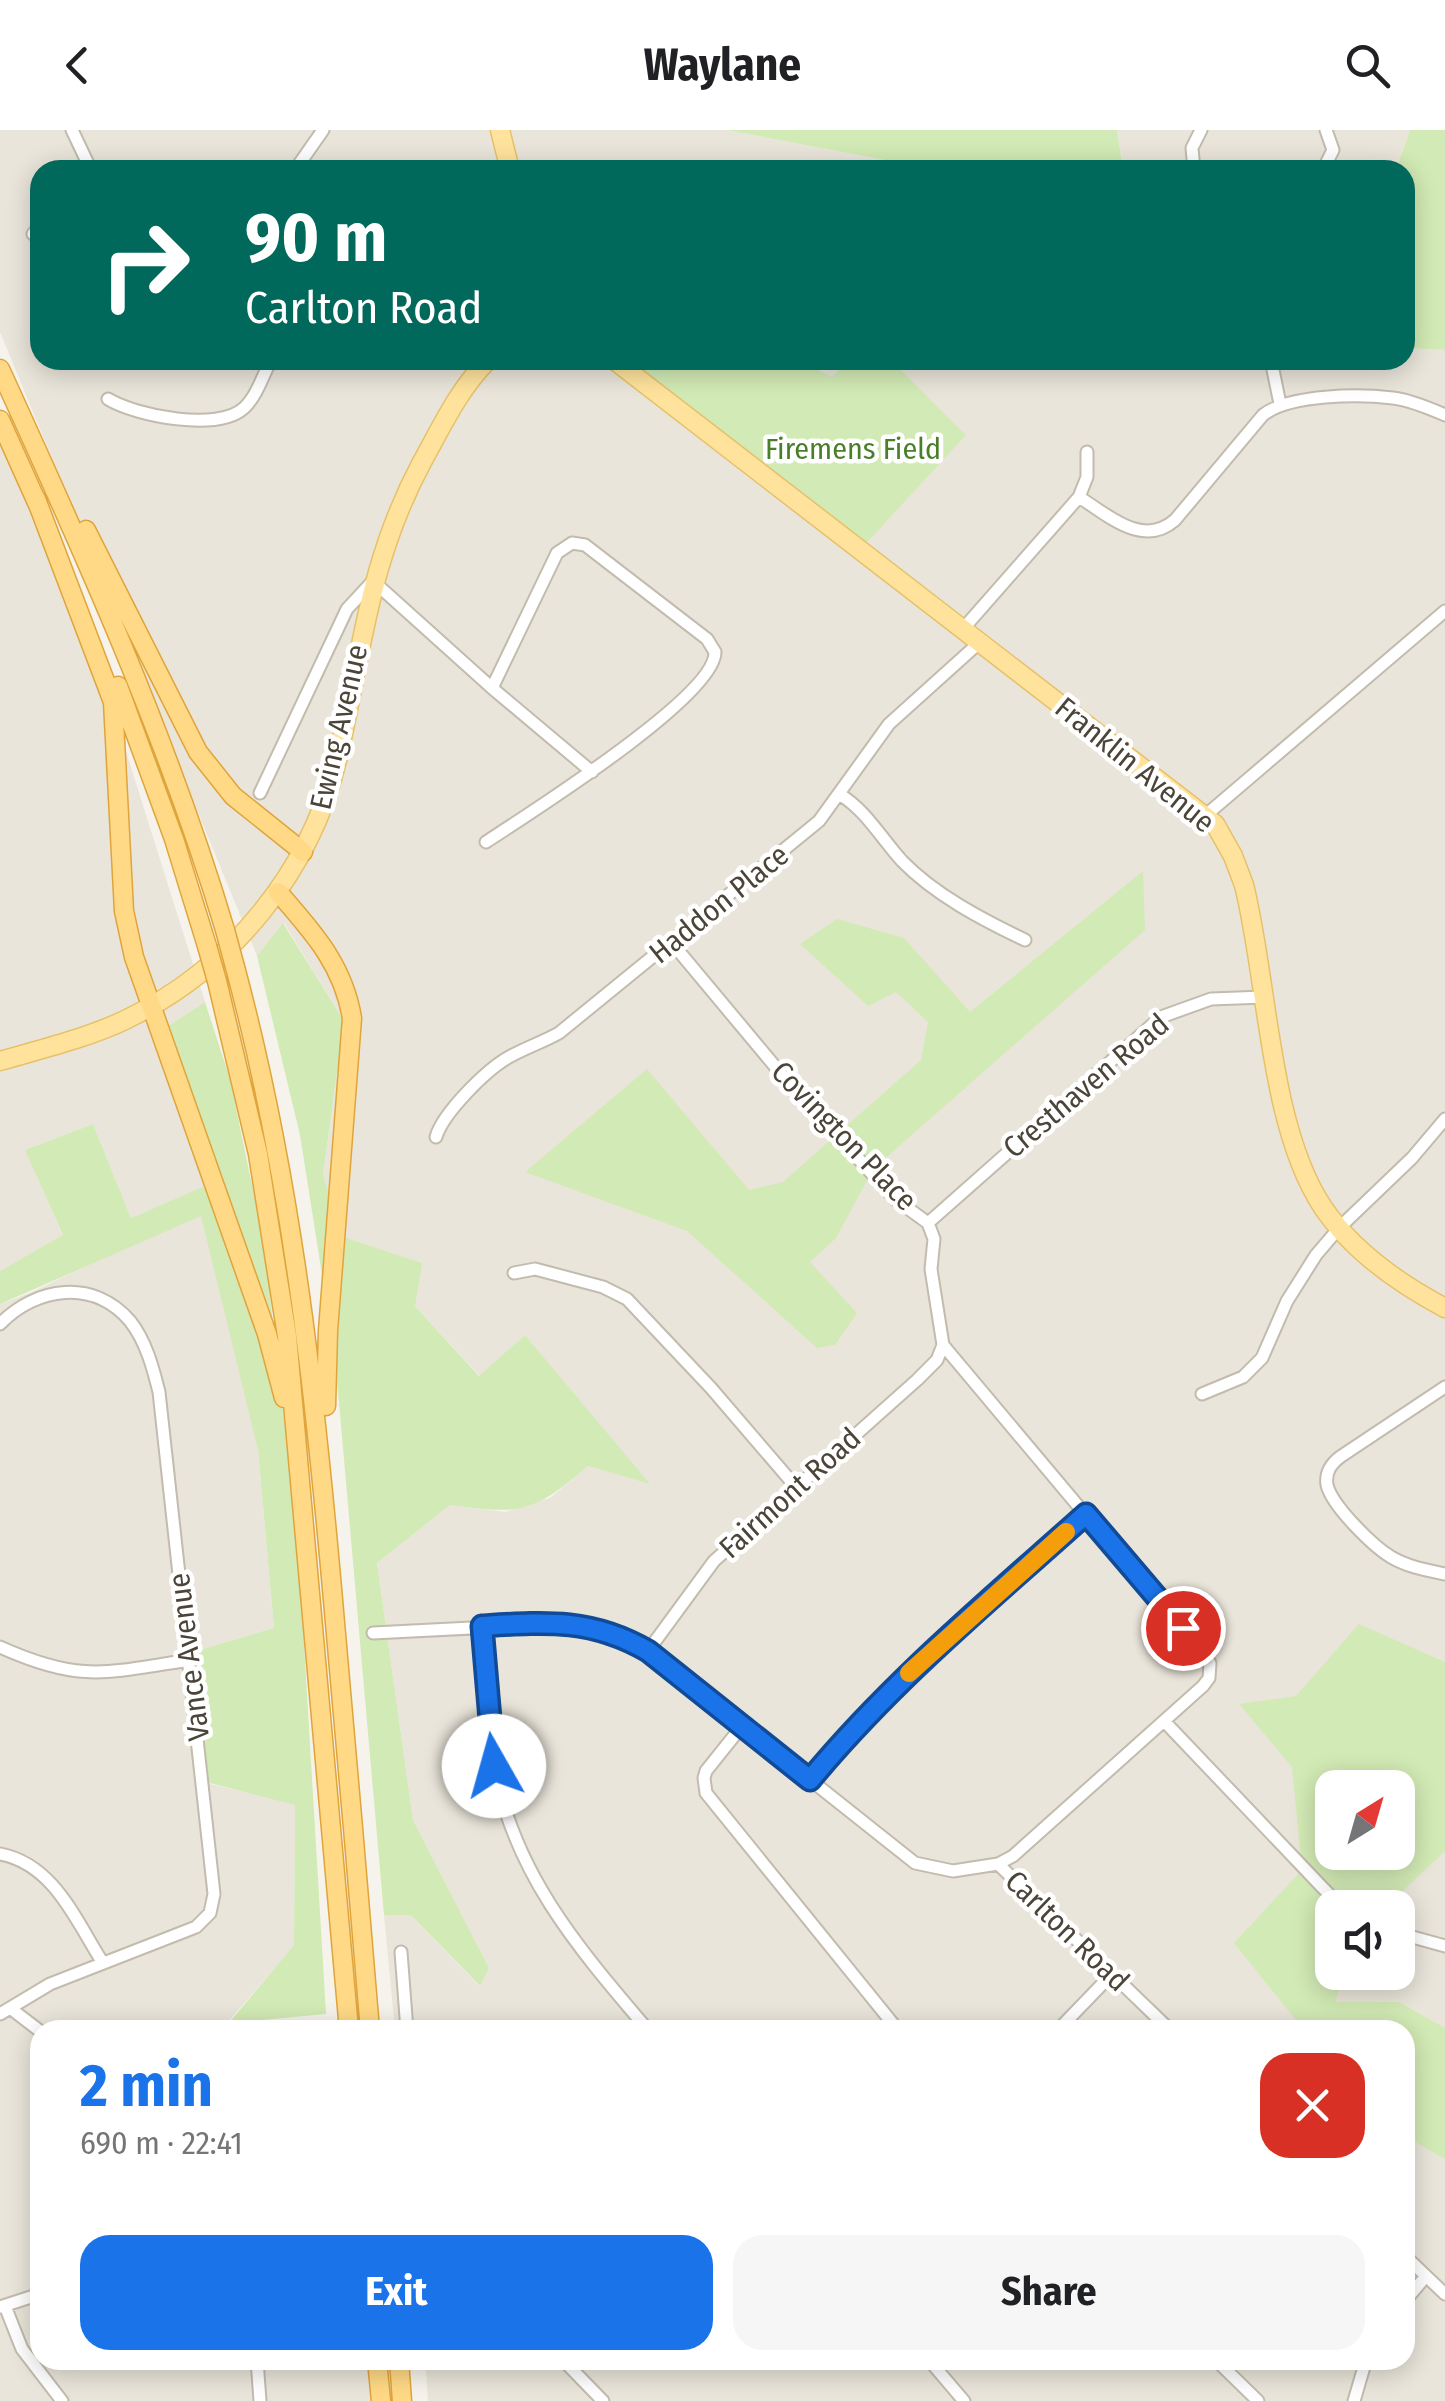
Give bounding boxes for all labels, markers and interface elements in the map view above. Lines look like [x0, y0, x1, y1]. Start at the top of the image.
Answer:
icon: back [50, 38, 105, 93]
text: Waylane [644, 38, 801, 92]
icon: search [1340, 38, 1395, 93]
text: 90 m [245, 196, 387, 280]
icon: right [80, 200, 210, 330]
text: Carlton Road [245, 281, 482, 335]
park label: Firemens Field [765, 431, 941, 467]
street label: Ewing Avenue [303, 641, 375, 813]
street label: Franklin Avenue [1048, 690, 1222, 840]
street label: Haddon Place [642, 837, 796, 971]
street label: Cresthaven Road [996, 1006, 1176, 1166]
street label: Covington Place [764, 1054, 924, 1218]
street label: Fairmont Road [712, 1420, 868, 1566]
street label: Vance Avenue [161, 1571, 217, 1743]
pin [1141, 1586, 1226, 1671]
icon: arrive [1156, 1601, 1211, 1656]
position arrow [442, 1714, 546, 1818]
north arrow [1315, 1770, 1415, 1870]
map controls [1315, 1770, 1415, 1990]
street label: Carlton Road [998, 1863, 1136, 1999]
button: sound [1315, 1890, 1415, 1990]
text: 2 min [80, 2050, 213, 2122]
button: close [1260, 2053, 1365, 2158]
text: 690 m · 22:41 [80, 2124, 243, 2162]
button: Exit [80, 2235, 713, 2350]
button: Share [733, 2235, 1365, 2350]

